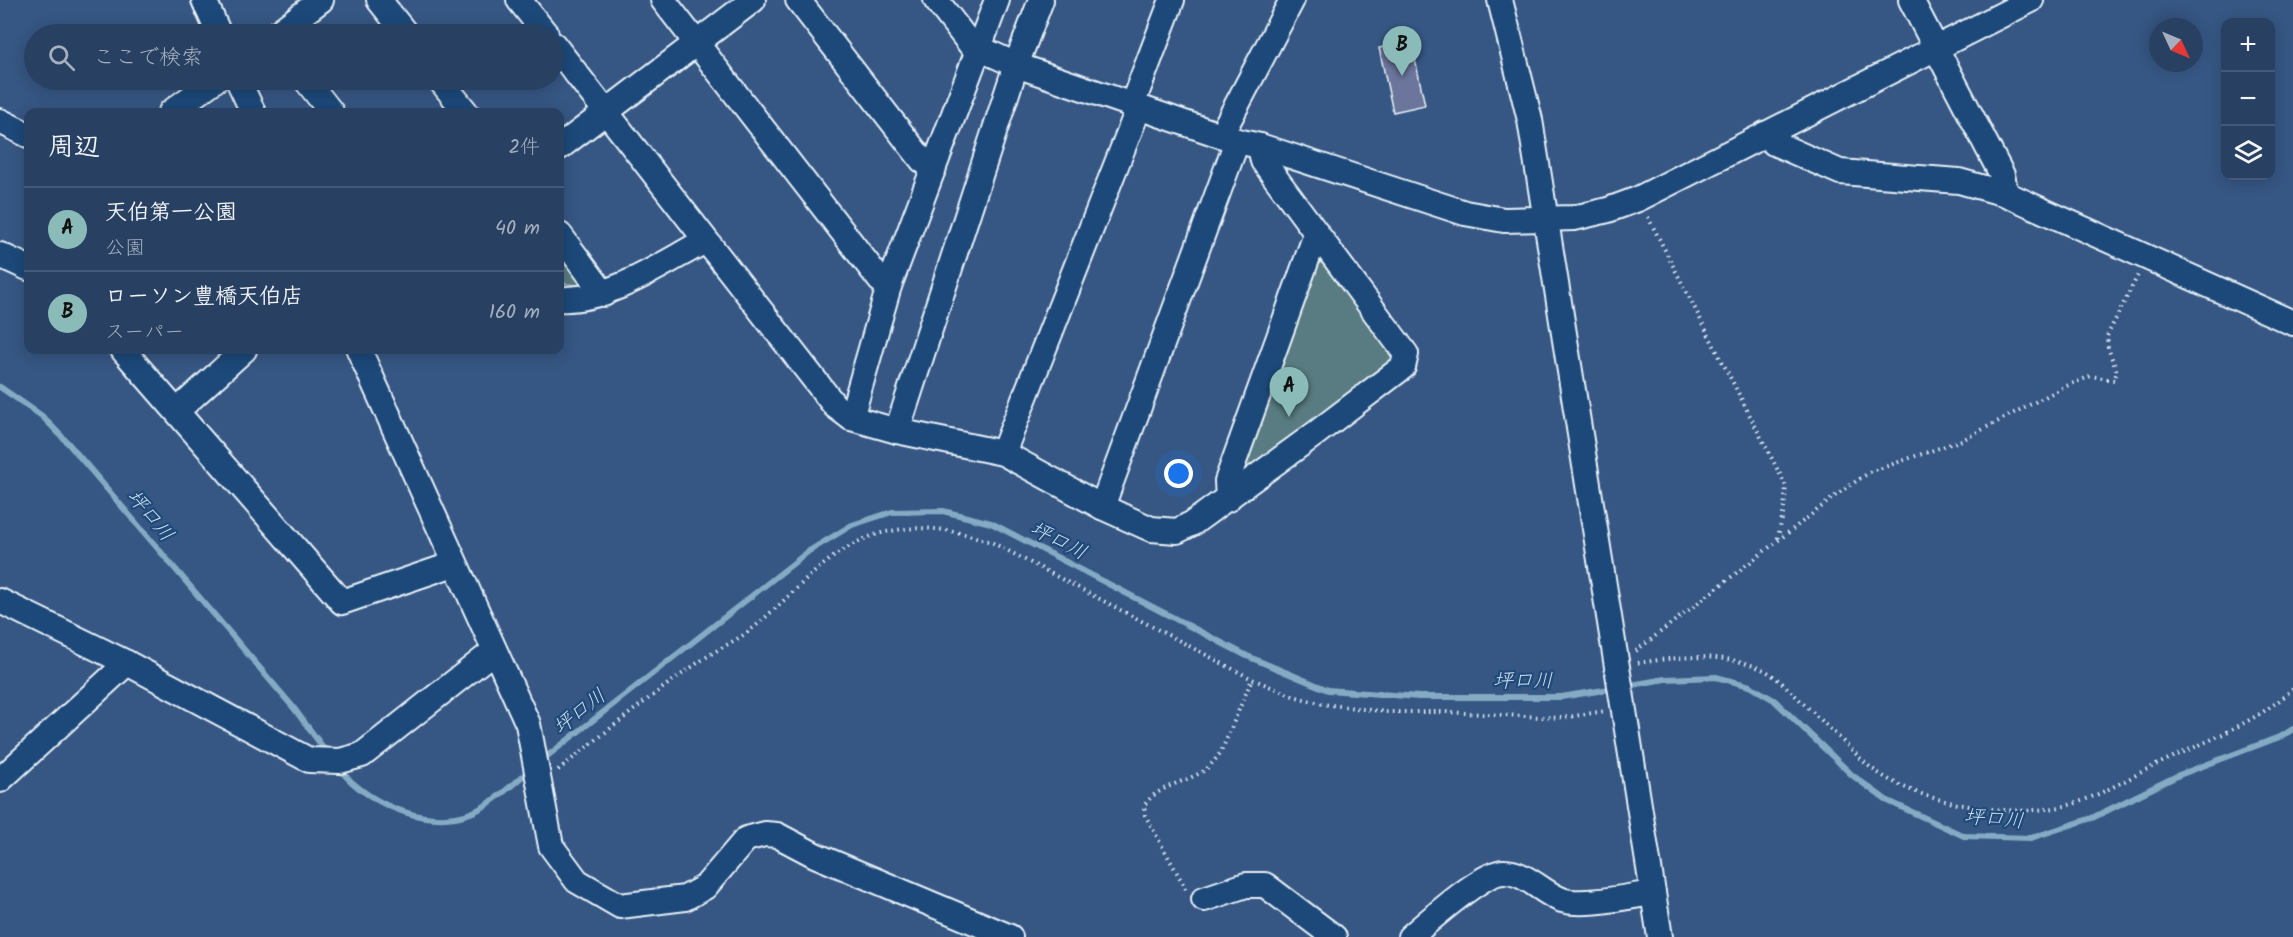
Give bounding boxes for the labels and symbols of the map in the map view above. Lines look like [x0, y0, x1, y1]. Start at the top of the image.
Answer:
north arrow [2149, 18, 2203, 72]
pin: B [1382, 26, 1422, 76]
pin: A [1270, 368, 1308, 417]
your location [1164, 459, 1193, 488]
water label: 坪口川 [118, 483, 181, 550]
water label: 坪口川 [1024, 514, 1092, 570]
water label: 坪口川 [1493, 666, 1553, 698]
water label: 坪口川 [547, 681, 614, 744]
water label: 坪口川 [1963, 801, 2025, 839]

